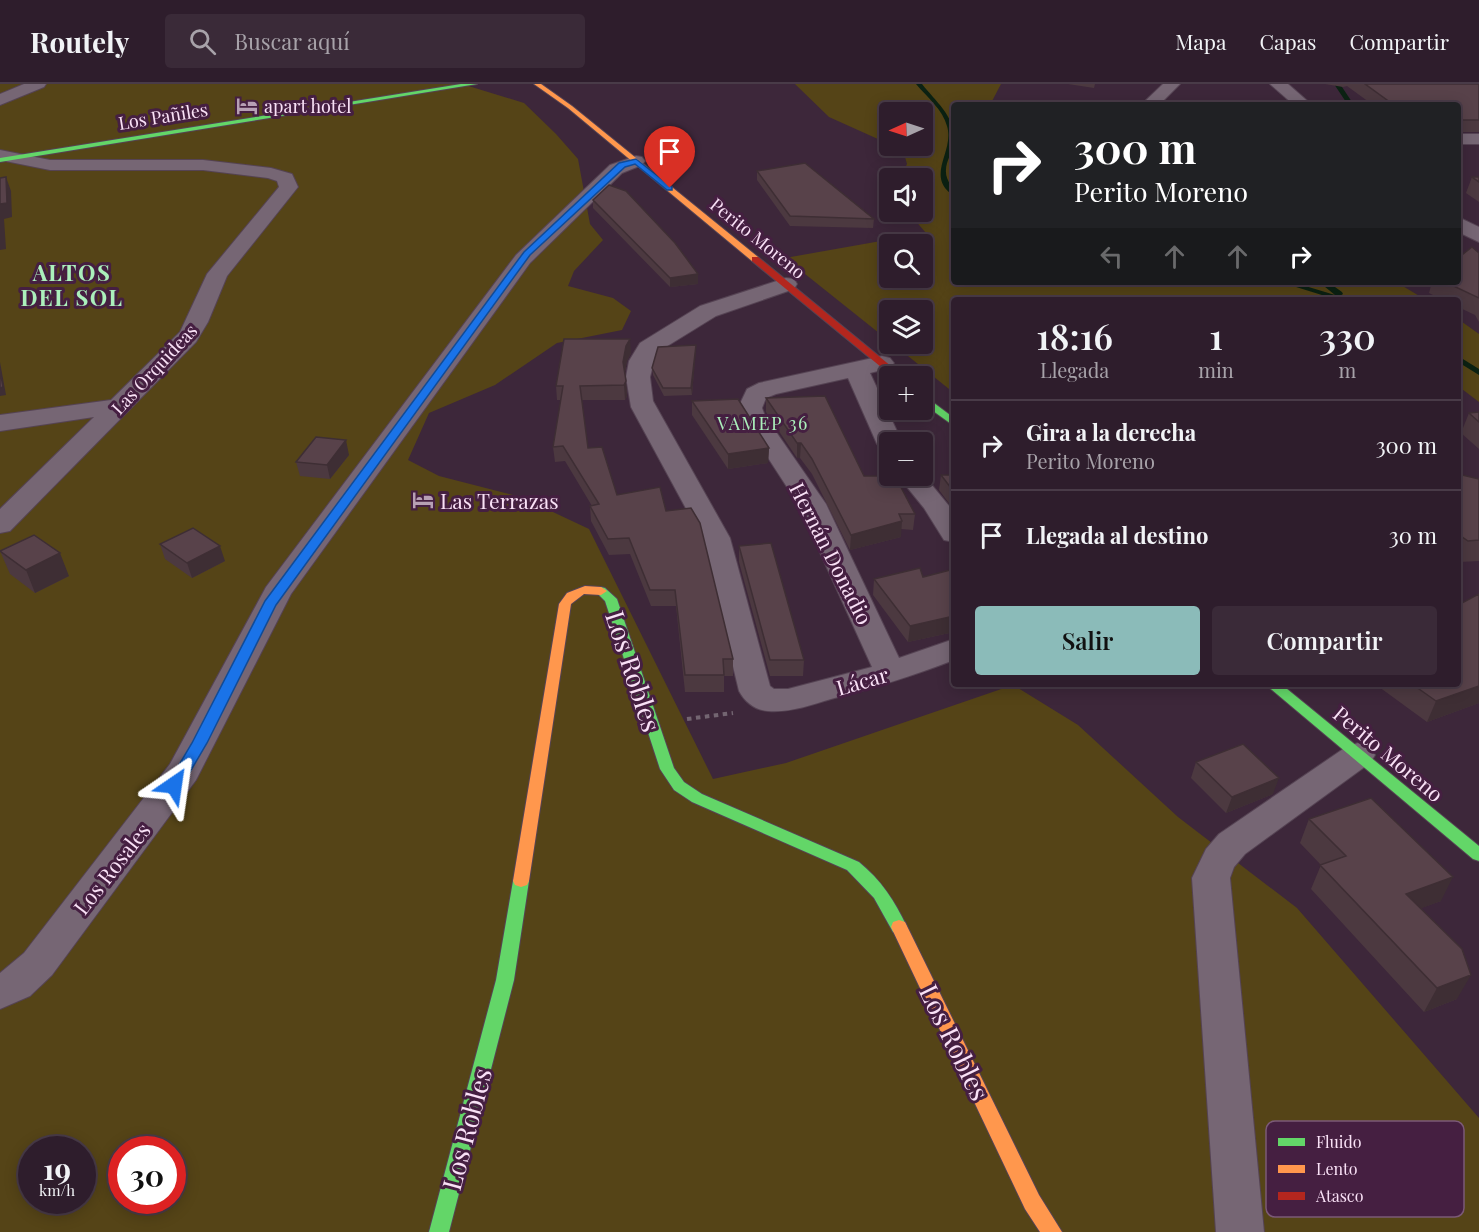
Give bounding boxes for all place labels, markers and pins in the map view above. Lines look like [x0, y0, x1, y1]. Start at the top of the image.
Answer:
hotel icon: apart hotel [235, 94, 259, 118]
place label: apart hotel [264, 94, 351, 118]
pin [644, 126, 695, 188]
place label: Las Terrazas [440, 486, 559, 514]
hotel icon: Las Terrazas [411, 488, 435, 512]

